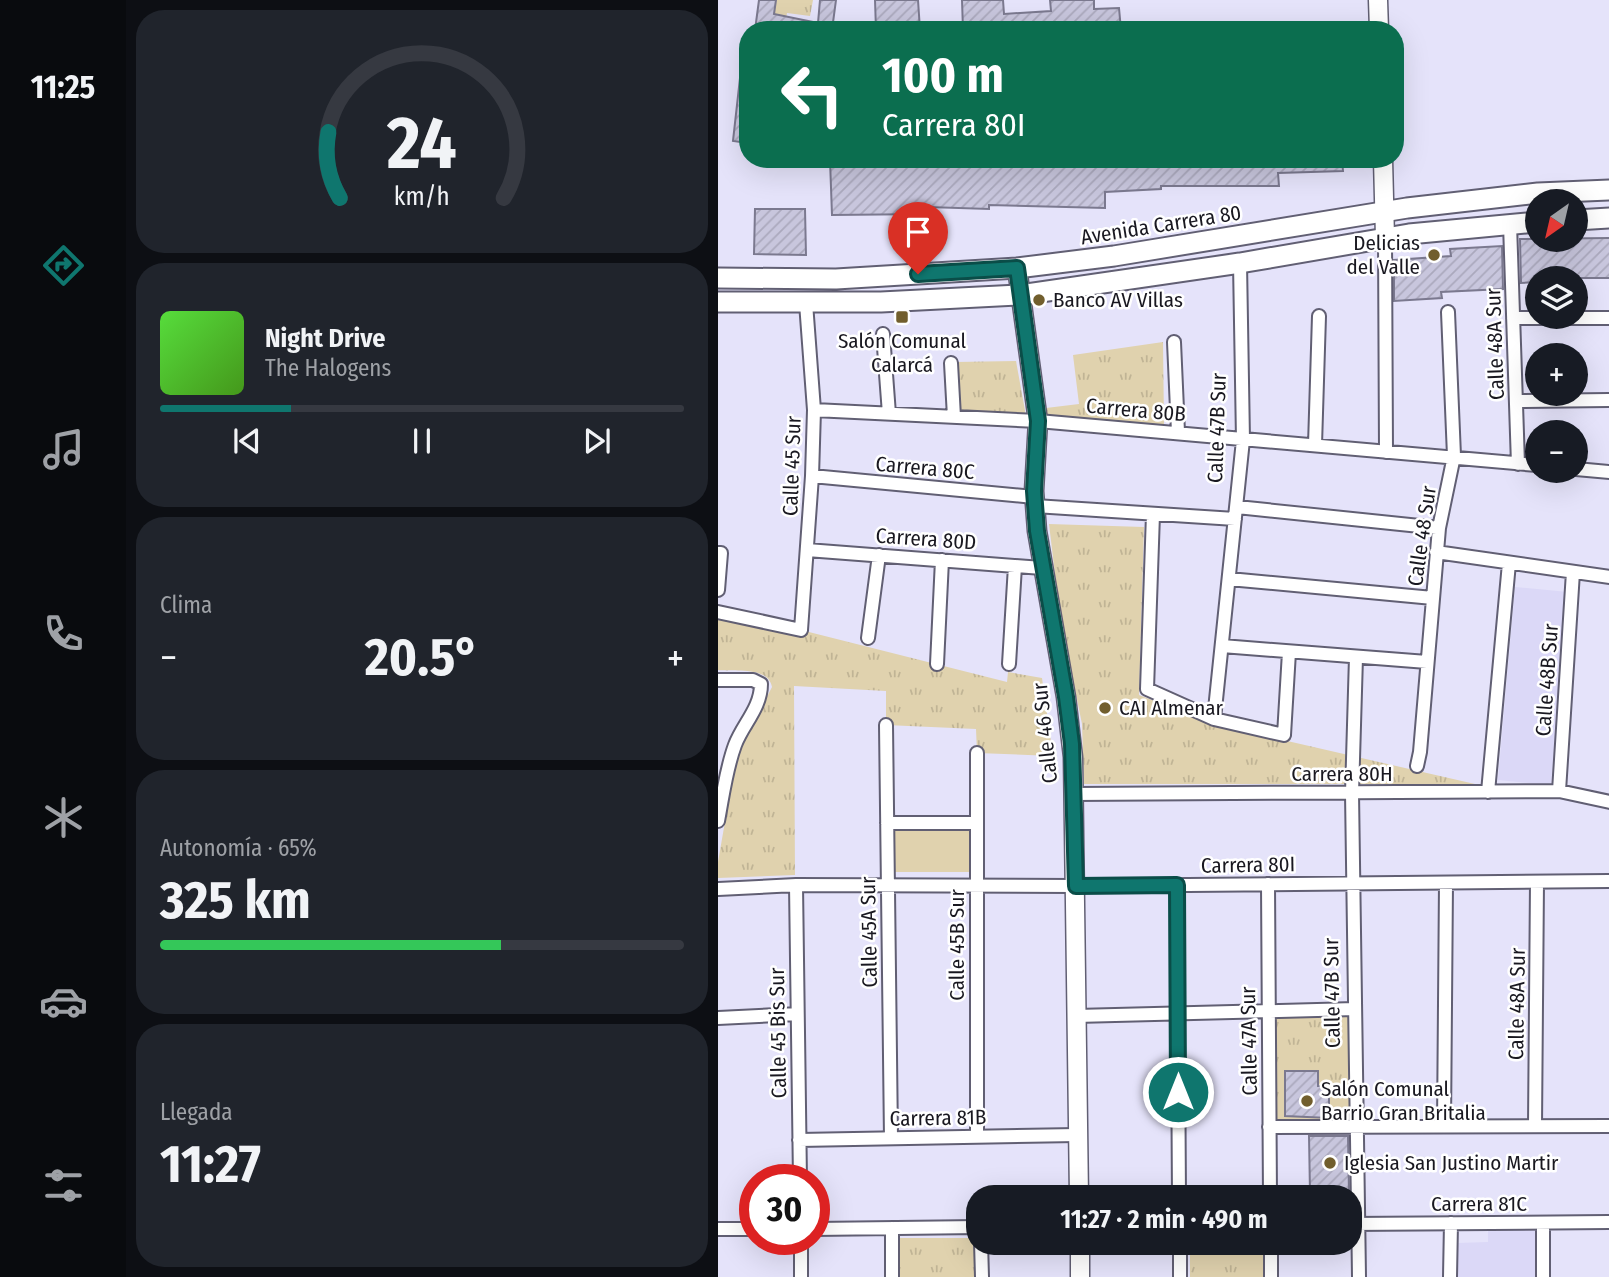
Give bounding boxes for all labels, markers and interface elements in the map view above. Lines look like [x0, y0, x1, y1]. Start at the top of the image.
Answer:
text: 100 m [882, 46, 1004, 105]
icon: left [767, 49, 858, 140]
text: 11:25 [31, 68, 95, 106]
text: 24 [386, 100, 457, 187]
text: Carrera 80I [882, 106, 1025, 144]
text: km/h [394, 182, 450, 212]
north arrow [1525, 189, 1588, 252]
map controls [1525, 189, 1588, 483]
street label: Avenida Carrera 80 [1079, 199, 1243, 251]
pin [888, 202, 948, 274]
icon: arrive [899, 213, 937, 251]
place label: Delicias del Valle [1347, 230, 1420, 280]
icon: directions [39, 241, 88, 290]
marker: Delicias del Valle [1426, 247, 1442, 263]
button: layers [1525, 266, 1588, 329]
place label: Banco AV Villas [1053, 287, 1183, 313]
street label: Calle 48A Sur [1480, 287, 1510, 401]
marker: Banco AV Villas [1031, 292, 1047, 308]
marker: Salón Comunal Calarcá [894, 309, 910, 325]
text: Night Drive [265, 323, 385, 354]
place label: Salón Comunal Calarcá [838, 328, 967, 378]
button: + [1525, 343, 1588, 406]
text: The Halogens [265, 354, 391, 382]
street label: Calle 47B Sur [1202, 372, 1232, 484]
street label: Carrera 80B [1085, 393, 1187, 427]
street label: Calle 45 Sur [777, 415, 807, 516]
button: − [1525, 420, 1588, 483]
icon: previous [228, 422, 266, 460]
icon: pause [403, 422, 441, 460]
icon: next [578, 422, 616, 460]
icon: music [39, 425, 88, 474]
street label: Carrera 80C [874, 451, 976, 485]
street label: Calle 48 Sur [1402, 483, 1442, 588]
street label: Carrera 80D [875, 523, 977, 555]
text: Clima [160, 591, 212, 619]
icon: phone [39, 609, 88, 658]
street label: Calle 48B Sur [1530, 622, 1564, 737]
text: 20.5° [365, 626, 479, 689]
text: − [160, 635, 177, 681]
text: + [667, 635, 684, 681]
street label: Calle 46 Sur [1027, 681, 1063, 785]
place label: CAI Almenar [1119, 695, 1224, 721]
marker: CAI Almenar [1097, 700, 1113, 716]
street label: Carrera 80H [1291, 761, 1393, 787]
icon: climate [39, 793, 88, 842]
text: Autonomía · 65% [160, 834, 317, 862]
street label: Carrera 80I [1201, 851, 1295, 879]
text: 325 km [160, 869, 311, 932]
street label: Calle 45A Sur [855, 876, 883, 988]
street label: Calle 45B Sur [944, 889, 970, 1001]
street label: Calle 47B Sur [1318, 937, 1346, 1048]
street label: Calle 48A Sur [1503, 947, 1531, 1060]
street label: Calle 45 Bis Sur [764, 967, 792, 1099]
icon: car [39, 977, 88, 1026]
street label: Calle 47A Sur [1235, 986, 1263, 1096]
position arrow [1141, 1055, 1215, 1129]
place label: Salón Comunal Barrio Gran Britalia [1321, 1076, 1486, 1126]
marker: Salón Comunal Barrio Gran Britalia [1299, 1093, 1315, 1109]
text: Llegada [160, 1098, 232, 1126]
street label: Carrera 81B [889, 1104, 987, 1132]
text: 11:27 [160, 1133, 261, 1196]
place label: Iglesia San Justino Martir [1344, 1150, 1559, 1176]
marker: Iglesia San Justino Martir [1322, 1155, 1338, 1171]
icon: filters [39, 1161, 88, 1210]
speed limit sign: 30 [739, 1164, 830, 1255]
street label: Carrera 81C [1431, 1191, 1527, 1217]
text: 11:27 · 2 min · 490 m [1060, 1204, 1268, 1235]

